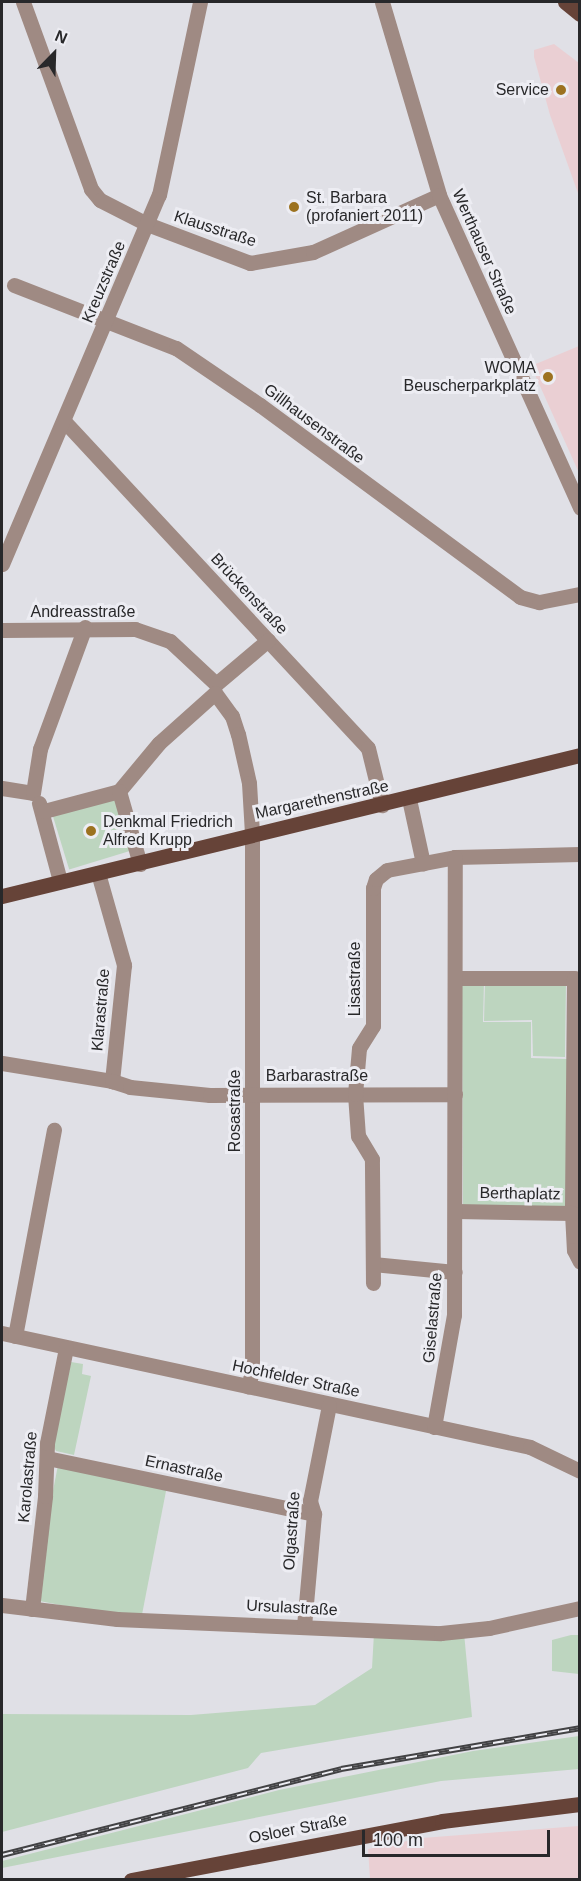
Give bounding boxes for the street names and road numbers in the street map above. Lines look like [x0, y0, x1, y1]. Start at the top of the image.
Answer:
street label: Werthauser Straße [448, 186, 520, 318]
street label: Klausstraße [171, 207, 259, 251]
street label: Kreuzstraße [78, 238, 130, 326]
street label: Gillhausenstraße [260, 380, 368, 468]
street label: Brückenstraße [207, 549, 291, 639]
street label: Andreasstraße [31, 602, 135, 622]
street label: Margarethenstraße [253, 776, 391, 824]
street label: Lisastraße [345, 942, 365, 1016]
street label: Klarastraße [88, 968, 114, 1052]
street label: Barbarastraße [266, 1066, 368, 1086]
street label: Rosastraße [225, 1070, 245, 1152]
street label: Berthaplatz [479, 1184, 561, 1204]
street label: Giselastraße [419, 1272, 447, 1364]
street label: Hochfelder Straße [231, 1356, 361, 1402]
street label: Karolastraße [14, 1431, 42, 1523]
street label: Ernastraße [143, 1451, 225, 1487]
street label: Olgastraße [280, 1491, 304, 1571]
street label: Ursulastraße [246, 1596, 338, 1620]
street label: Osloer Straße [247, 1810, 349, 1848]

